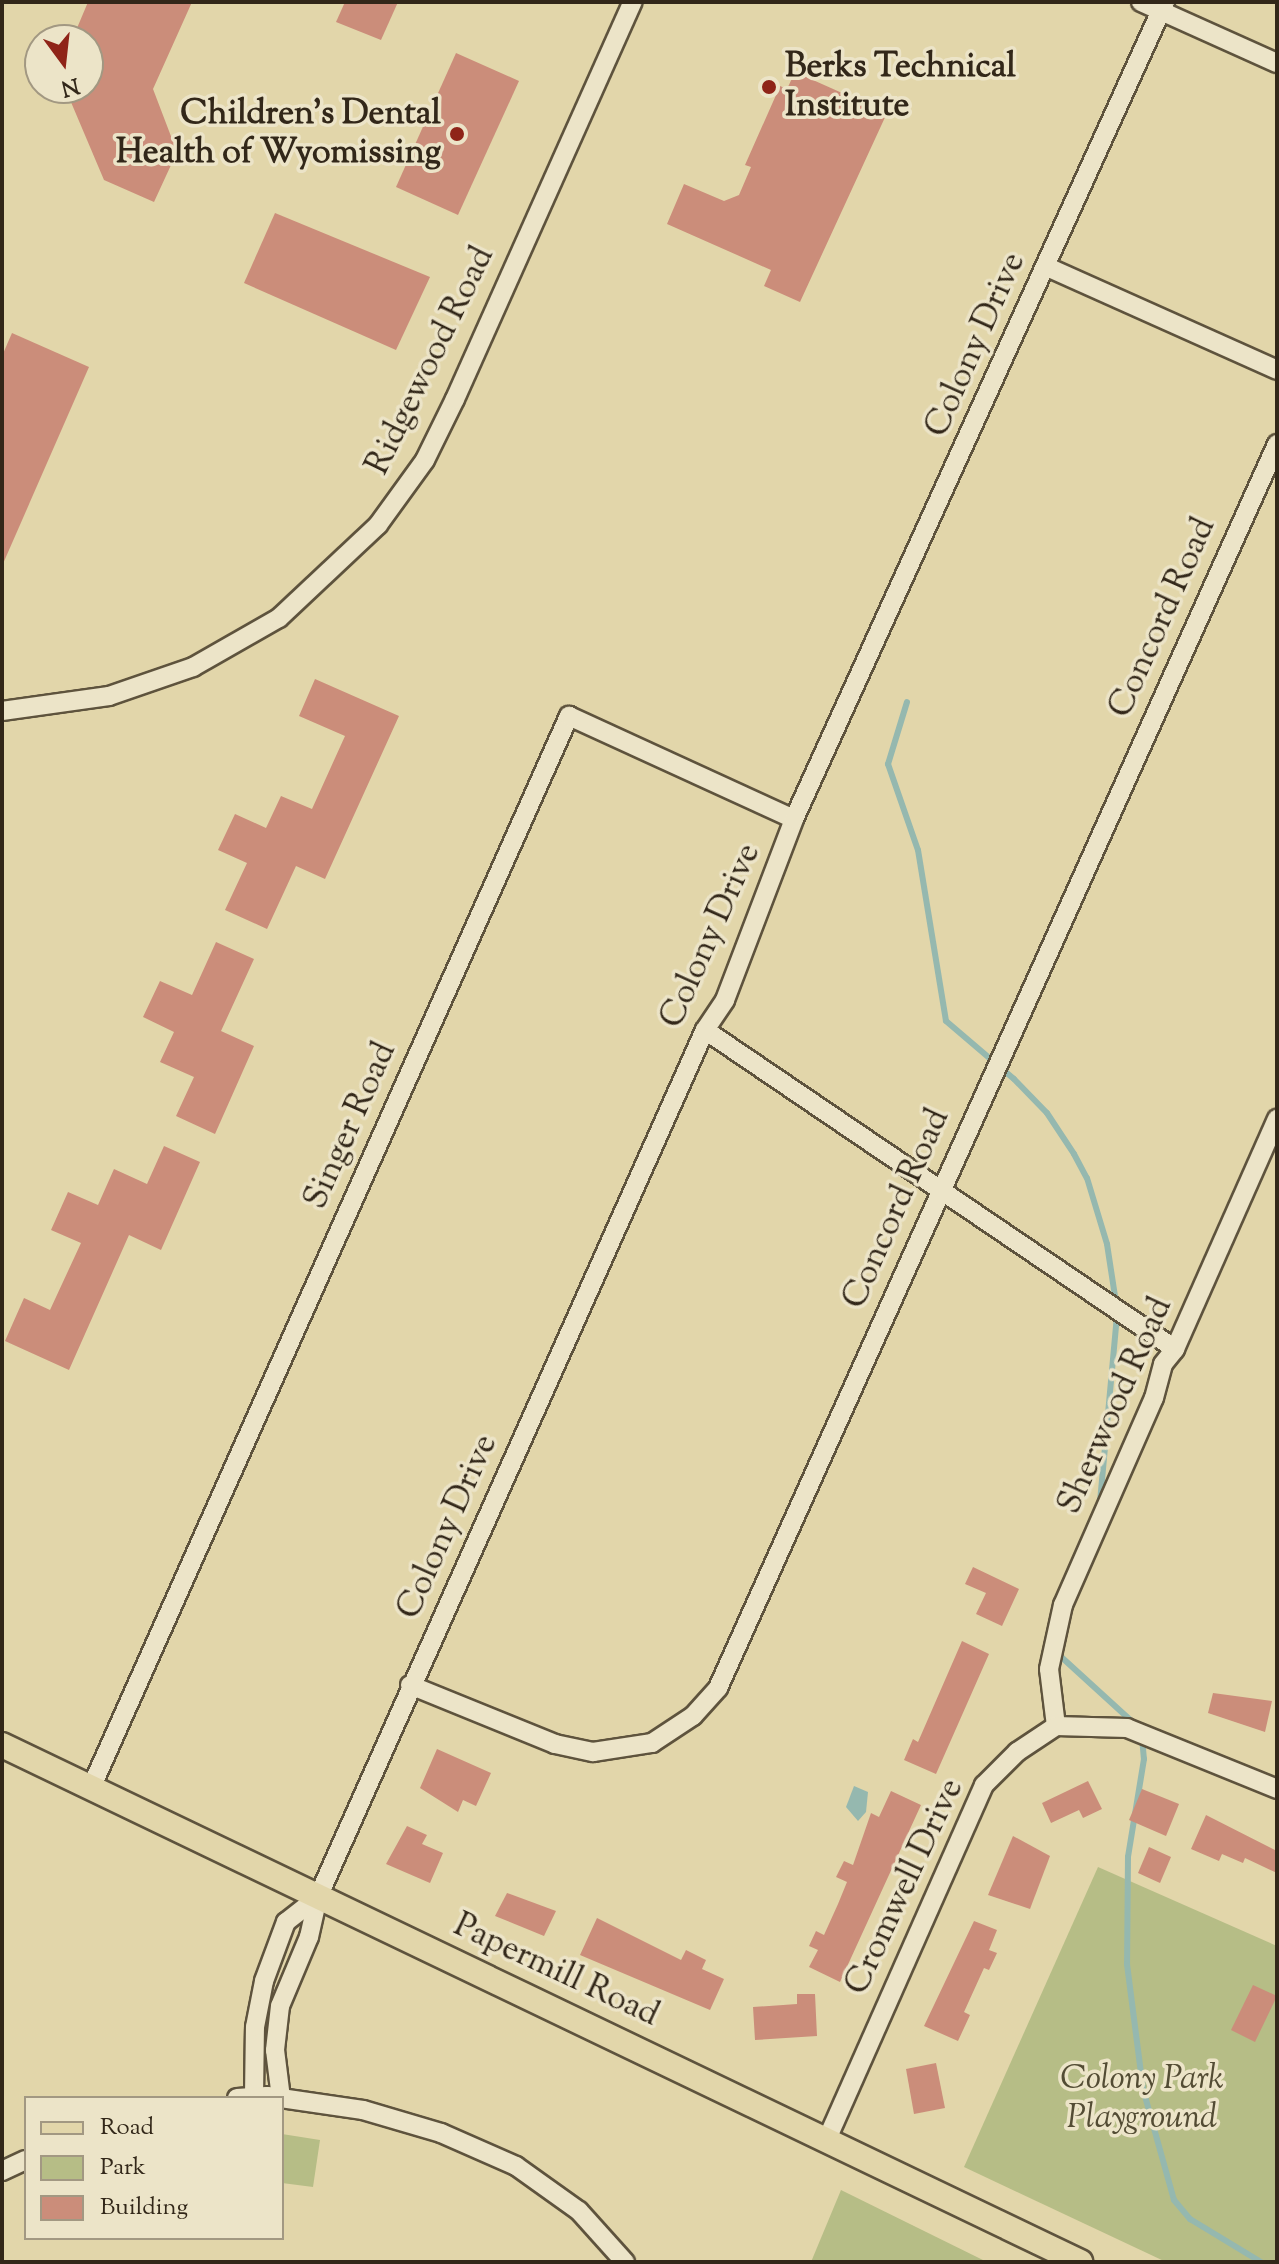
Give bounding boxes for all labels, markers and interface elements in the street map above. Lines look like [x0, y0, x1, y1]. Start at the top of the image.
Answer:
north arrow [24, 24, 104, 104]
place label: Berks Technical Institute [785, 47, 1016, 126]
text: N [57, 68, 82, 103]
marker: Berks Technical Institute [760, 78, 778, 96]
place label: Children's Dental Health of Wyomissing [116, 94, 441, 174]
marker: Children's Dental Health of Wyomissing [448, 125, 466, 143]
street label: Ridgewood Road [358, 240, 504, 482]
street label: Colony Drive [917, 246, 1035, 444]
street label: Concord Road [1101, 512, 1225, 724]
street label: Colony Drive [652, 837, 770, 1035]
street label: Singer Road [296, 1036, 406, 1216]
street label: Concord Road [835, 1103, 959, 1315]
street label: Sherwood Road [1050, 1291, 1182, 1521]
street label: Colony Drive [389, 1428, 507, 1626]
street label: Cromwell Drive [837, 1773, 973, 2001]
street label: Papermill Road [447, 1906, 665, 2036]
park label: Colony Park Playground [1060, 2059, 1224, 2138]
legend [24, 2096, 284, 2240]
text: Road [100, 2111, 154, 2145]
text: Park [100, 2151, 146, 2185]
text: Building [100, 2191, 188, 2225]

